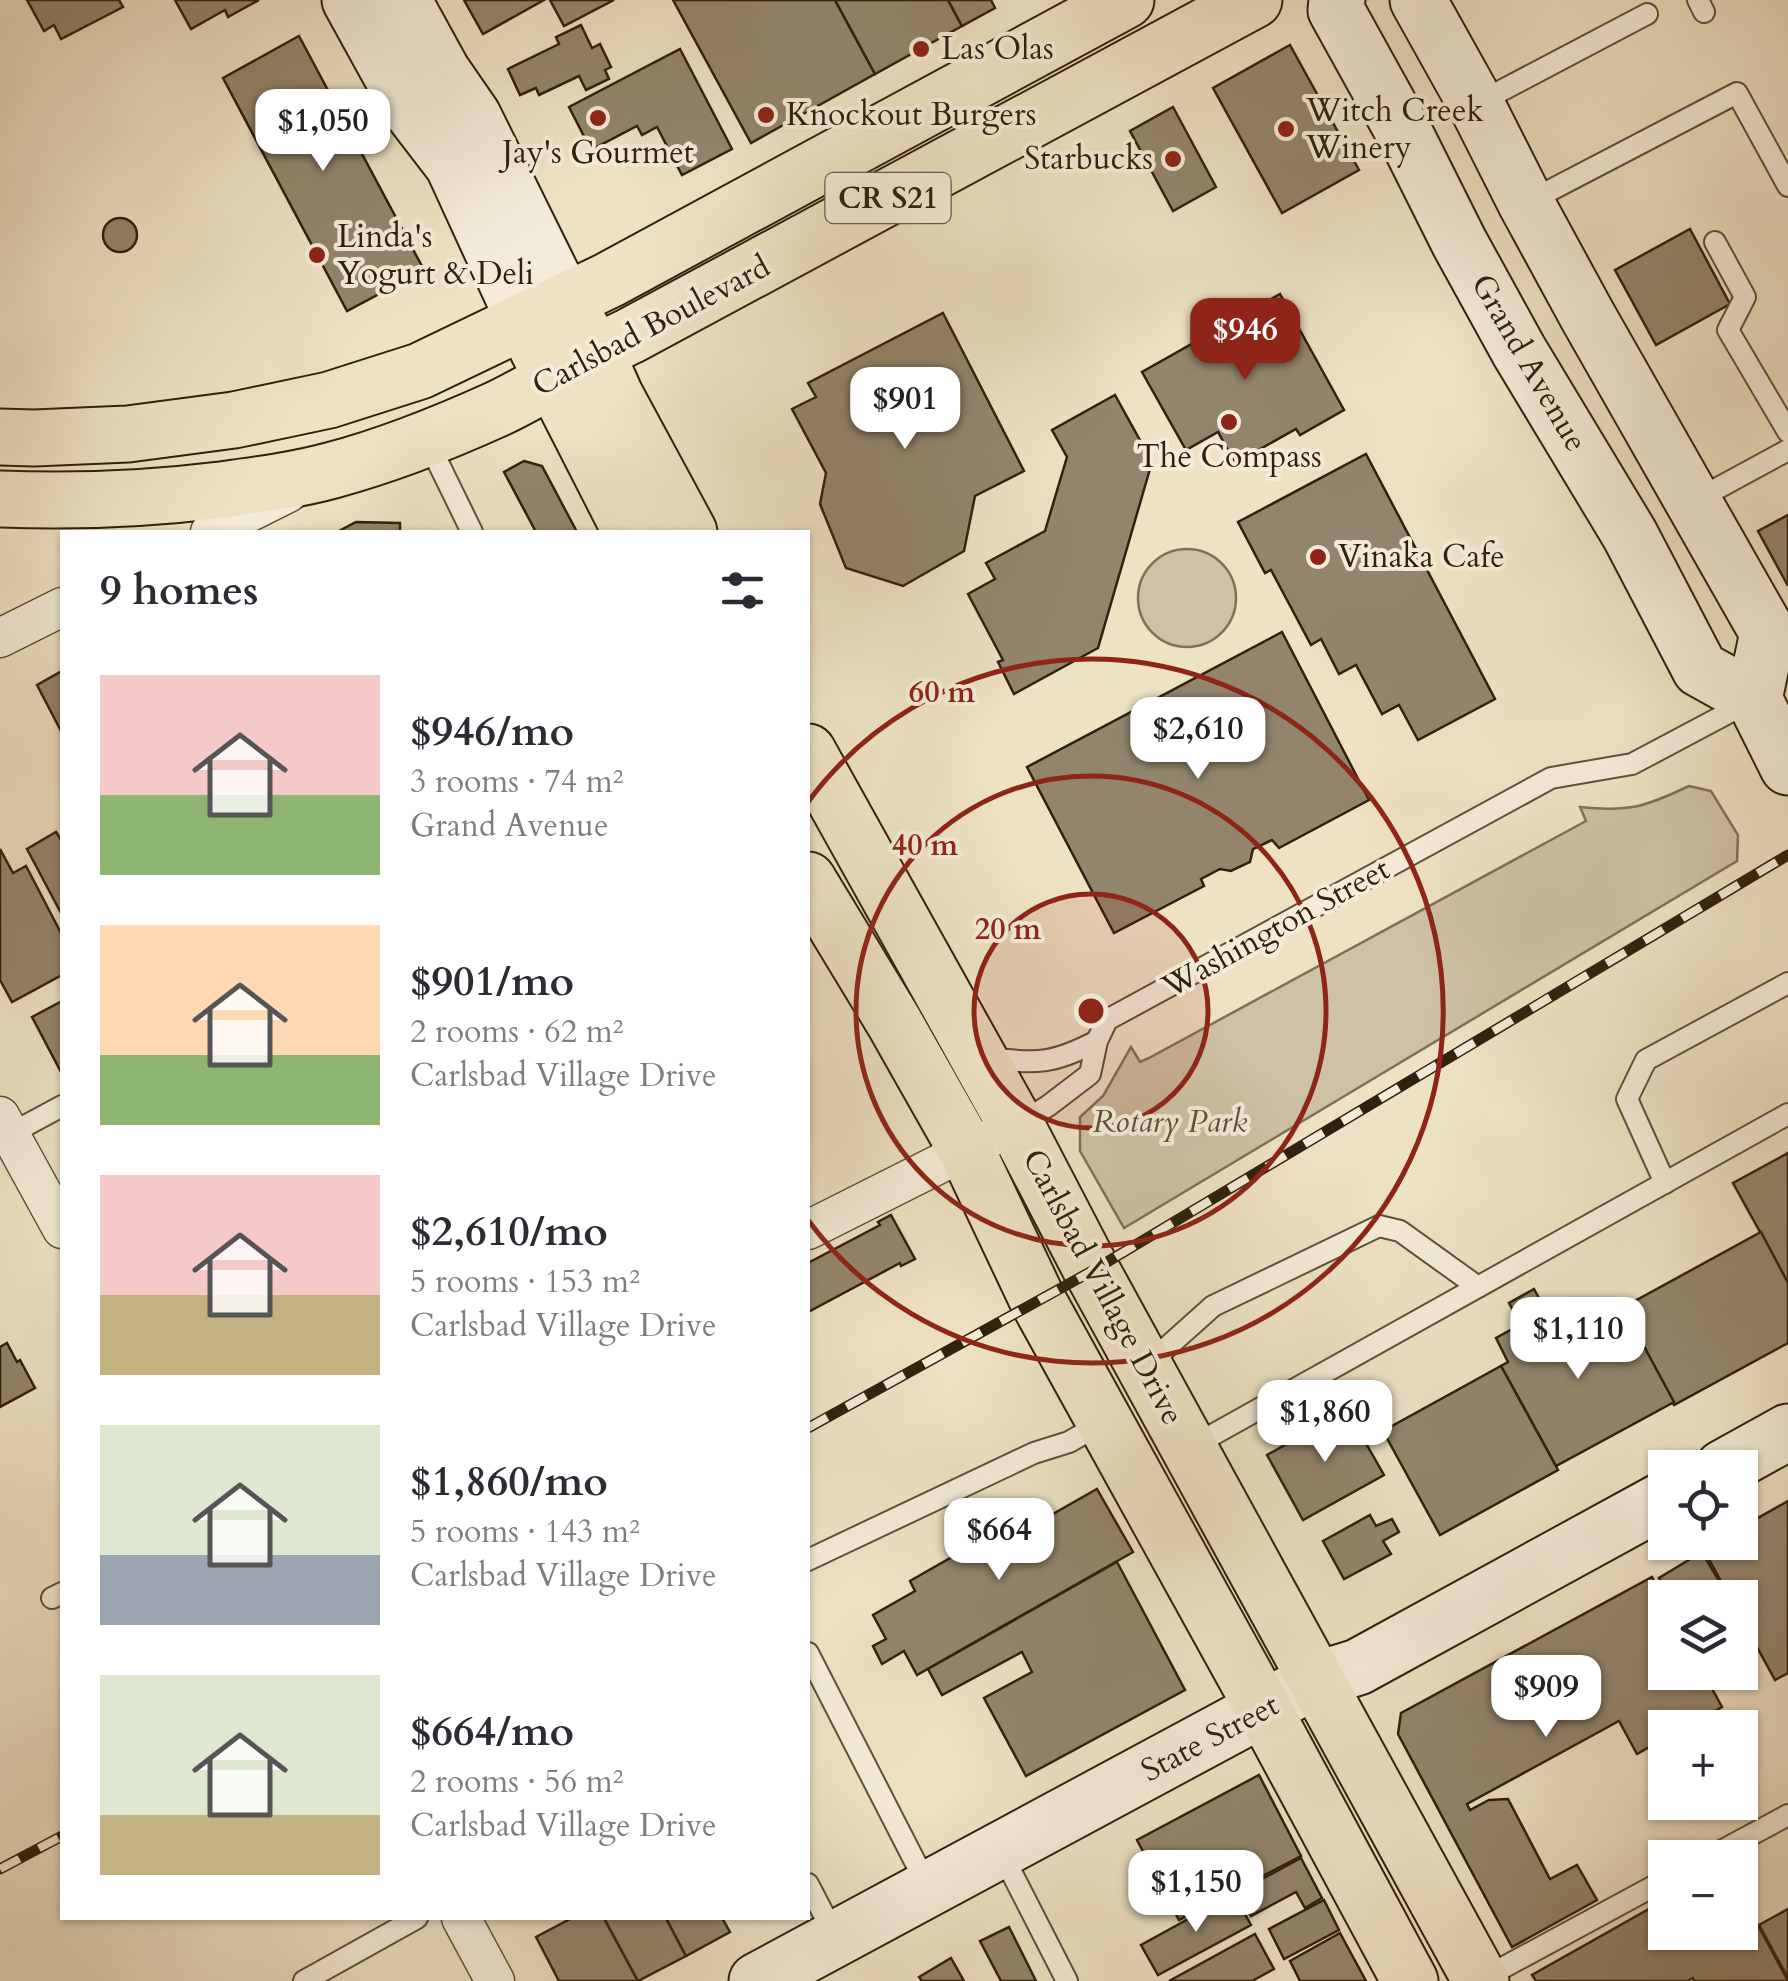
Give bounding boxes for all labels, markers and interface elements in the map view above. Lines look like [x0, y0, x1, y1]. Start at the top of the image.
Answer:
place label: Las Olas [941, 27, 1054, 71]
marker: Las Olas [910, 38, 932, 60]
pin: $1,050 [242, 89, 404, 174]
place label: Witch Creek Winery [1305, 89, 1484, 170]
place label: Knockout Burgers [786, 93, 1036, 137]
text: $1,050 [277, 99, 369, 143]
marker: Knockout Burgers [755, 104, 777, 126]
marker: Jay's Gourmet [587, 107, 609, 129]
marker: Witch Creek Winery [1275, 118, 1297, 140]
place label: Jay's Gourmet [498, 131, 694, 175]
place label: Starbucks [1024, 137, 1153, 181]
marker: Starbucks [1162, 148, 1184, 170]
road number: CR S21 [826, 173, 950, 223]
place label: Linda's Yogurt & Deli [337, 215, 534, 296]
marker: Linda's Yogurt & Deli [306, 244, 328, 266]
street label: Carlsbad Boulevard [524, 245, 778, 407]
street label: Grand Avenue [1460, 266, 1598, 460]
pin: $946 [1186, 298, 1304, 383]
text: $946 [1212, 308, 1278, 352]
pin: $901 [846, 367, 964, 452]
text: $901 [872, 377, 938, 421]
marker: The Compass [1218, 411, 1240, 433]
place label: The Compass [1136, 435, 1322, 479]
place label: Vinaka Cafe [1338, 535, 1505, 579]
marker: Vinaka Cafe [1307, 546, 1329, 568]
text: 9 homes [100, 562, 258, 619]
icon: filters [715, 563, 770, 618]
text: 60 m [909, 672, 976, 713]
pin: $2,610 [1117, 697, 1279, 782]
text: $946/mo [410, 703, 574, 760]
text: $2,610 [1152, 707, 1244, 751]
icon: home [180, 715, 300, 835]
text: 3 rooms · 74 m² [410, 760, 623, 804]
text: Grand Avenue [410, 804, 608, 848]
text: 40 m [892, 825, 959, 866]
street label: Washington Street [1153, 847, 1398, 1009]
text: 20 m [975, 909, 1042, 950]
text: $901/mo [410, 953, 574, 1010]
icon: home [180, 965, 300, 1085]
centre of rings [1073, 993, 1109, 1029]
text: 2 rooms · 62 m² [410, 1010, 623, 1054]
text: Carlsbad Village Drive [410, 1054, 717, 1098]
park label: Rotary Park [1093, 1100, 1248, 1144]
street label: Carlsbad Village Drive [1012, 1141, 1194, 1433]
text: $2,610/mo [410, 1203, 608, 1260]
icon: home [180, 1215, 300, 1335]
text: 5 rooms · 153 m² [410, 1260, 640, 1304]
pin: $1,110 [1497, 1297, 1659, 1382]
text: Carlsbad Village Drive [410, 1304, 717, 1348]
text: $1,110 [1532, 1307, 1624, 1351]
pin: $1,860 [1244, 1380, 1406, 1465]
text: $1,860 [1279, 1390, 1371, 1434]
map controls [1648, 1450, 1758, 1950]
button: locate [1648, 1450, 1758, 1560]
text: $1,860/mo [410, 1453, 608, 1510]
icon: home [180, 1465, 300, 1585]
pin: $664 [940, 1498, 1058, 1583]
text: $664 [966, 1508, 1032, 1552]
text: 5 rooms · 143 m² [410, 1510, 640, 1554]
text: Carlsbad Village Drive [410, 1554, 717, 1598]
button: layers [1648, 1580, 1758, 1690]
pin: $909 [1487, 1655, 1605, 1740]
text: $909 [1513, 1665, 1579, 1709]
street label: State Street [1133, 1683, 1287, 1793]
text: $664/mo [410, 1703, 574, 1760]
button: + [1648, 1710, 1758, 1820]
icon: home [180, 1715, 300, 1835]
text: 2 rooms · 56 m² [410, 1760, 623, 1804]
text: Carlsbad Village Drive [410, 1804, 717, 1848]
button: − [1648, 1840, 1758, 1950]
pin: $1,150 [1115, 1850, 1277, 1935]
text: $1,150 [1150, 1860, 1242, 1904]

